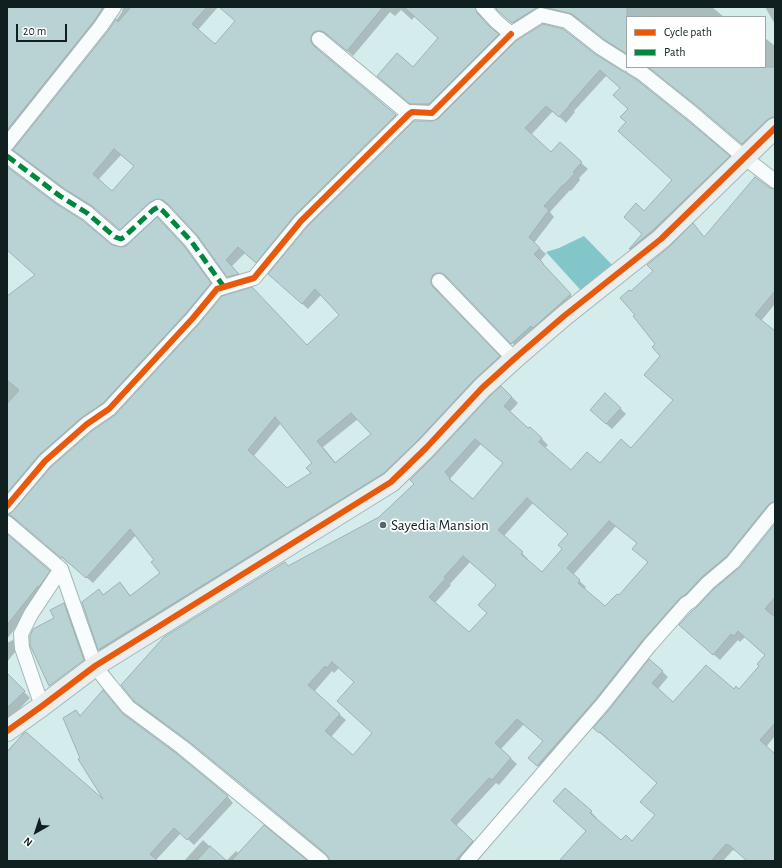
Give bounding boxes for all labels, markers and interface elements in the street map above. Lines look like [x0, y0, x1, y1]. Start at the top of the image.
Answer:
scale bar [18, 16, 69, 42]
legend [626, 16, 766, 68]
text: 20 m [23, 25, 46, 37]
text: Cycle path [664, 26, 712, 38]
text: Path [664, 46, 686, 58]
place label: Sayedia Mansion [391, 516, 489, 534]
marker: Sayedia Mansion [378, 520, 388, 530]
north arrow [16, 812, 56, 852]
text: N [22, 835, 35, 848]

